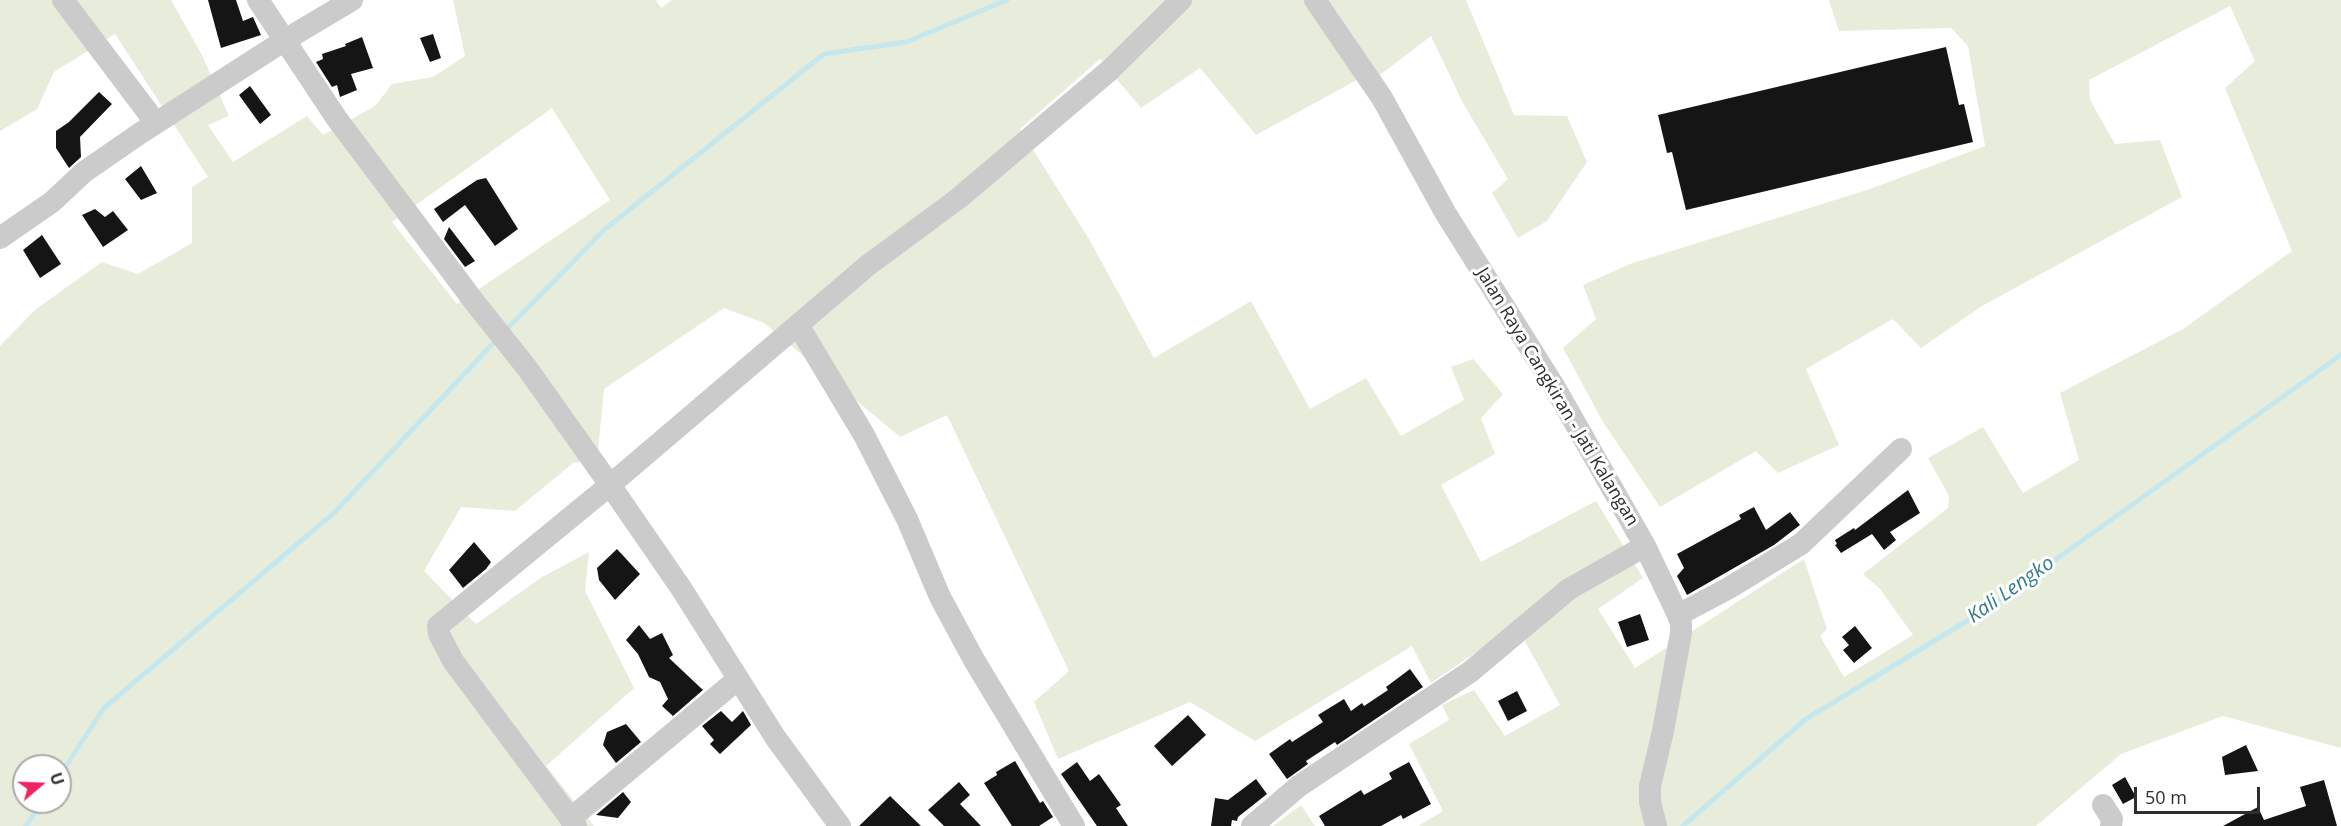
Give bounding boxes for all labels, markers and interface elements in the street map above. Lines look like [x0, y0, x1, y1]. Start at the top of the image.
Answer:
street label: Jalan Raya Cangkiran - Jati Kalangan [1471, 264, 1643, 530]
water label: Kali Lengko [1963, 551, 2059, 629]
north arrow [12, 754, 72, 814]
text: U [45, 769, 69, 788]
scale bar [2137, 775, 2263, 813]
text: 50 m [2145, 785, 2187, 809]

